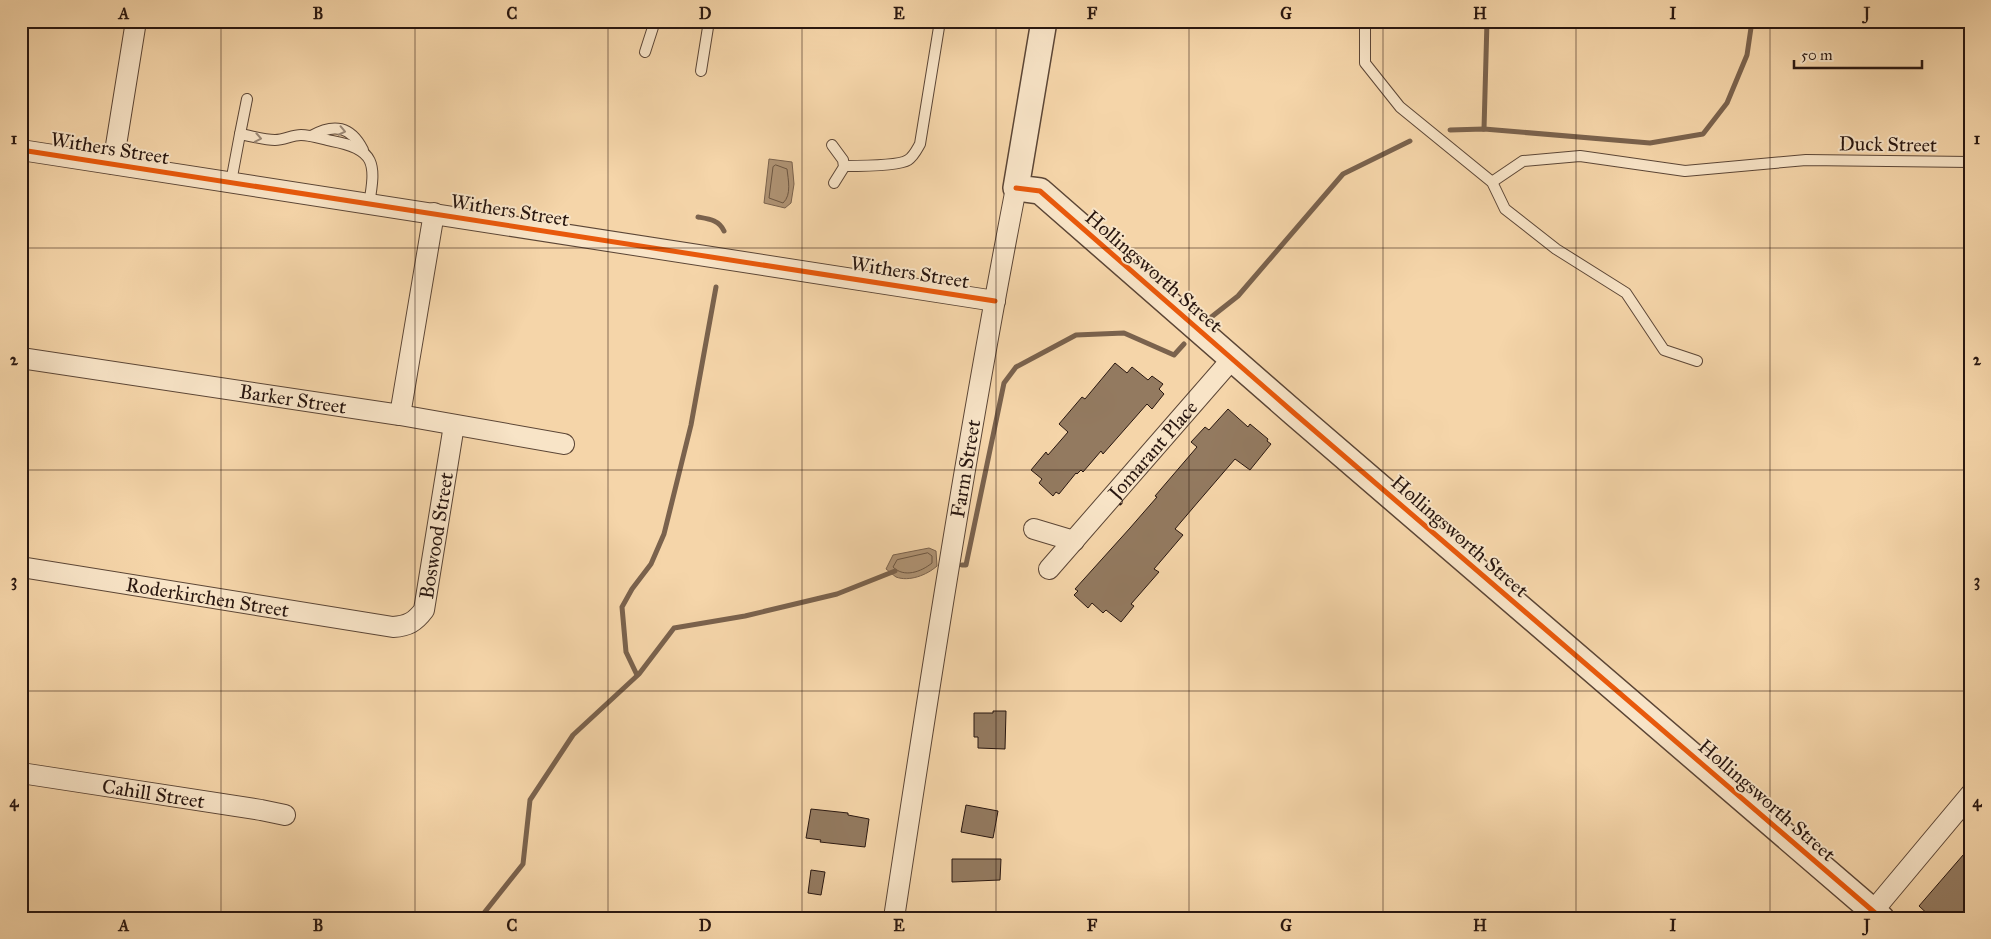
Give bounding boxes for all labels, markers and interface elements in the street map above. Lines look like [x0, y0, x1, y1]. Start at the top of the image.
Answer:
text: A [118, 4, 130, 23]
text: B [313, 4, 323, 23]
text: C [507, 4, 518, 23]
text: D [699, 4, 712, 23]
text: E [893, 4, 905, 23]
text: F [1087, 4, 1098, 23]
text: G [1280, 4, 1292, 23]
text: H [1473, 4, 1487, 23]
text: I [1670, 4, 1677, 23]
text: J [1862, 4, 1871, 24]
scale bar [1794, 38, 1921, 70]
text: 50 m [1801, 46, 1833, 64]
one-way arrow [338, 125, 347, 136]
street label: Withers Street [49, 127, 171, 169]
text: 1 [11, 129, 18, 148]
text: 1 [1974, 129, 1981, 148]
street label: Duck Street [1839, 131, 1937, 157]
one-way arrow [254, 132, 262, 142]
street label: Withers Street [449, 189, 571, 231]
street label: Hollingsworth Street [1080, 205, 1227, 338]
street label: Withers Street [849, 251, 971, 293]
text: 2 [10, 350, 19, 369]
text: 2 [1973, 350, 1982, 369]
street label: Barker Street [238, 379, 348, 419]
street label: Jomarant Place [1102, 396, 1202, 506]
street label: Farm Street [945, 418, 985, 520]
street label: Boswood Street [414, 470, 458, 601]
street label: Hollingsworth Street [1386, 470, 1533, 603]
text: 3 [11, 571, 17, 591]
text: 3 [1974, 571, 1980, 591]
street label: Roderkirchen Street [124, 572, 291, 622]
street label: Hollingsworth Street [1693, 734, 1840, 867]
street label: Cahill Street [100, 774, 206, 813]
text: 4 [10, 792, 20, 812]
text: 4 [1973, 792, 1983, 812]
text: A [118, 916, 130, 935]
text: B [313, 916, 323, 935]
text: C [507, 916, 518, 935]
text: D [699, 916, 712, 935]
text: E [893, 916, 905, 935]
text: F [1087, 916, 1098, 935]
text: G [1280, 916, 1292, 935]
text: H [1473, 916, 1487, 935]
text: I [1670, 916, 1677, 935]
text: J [1862, 916, 1871, 936]

